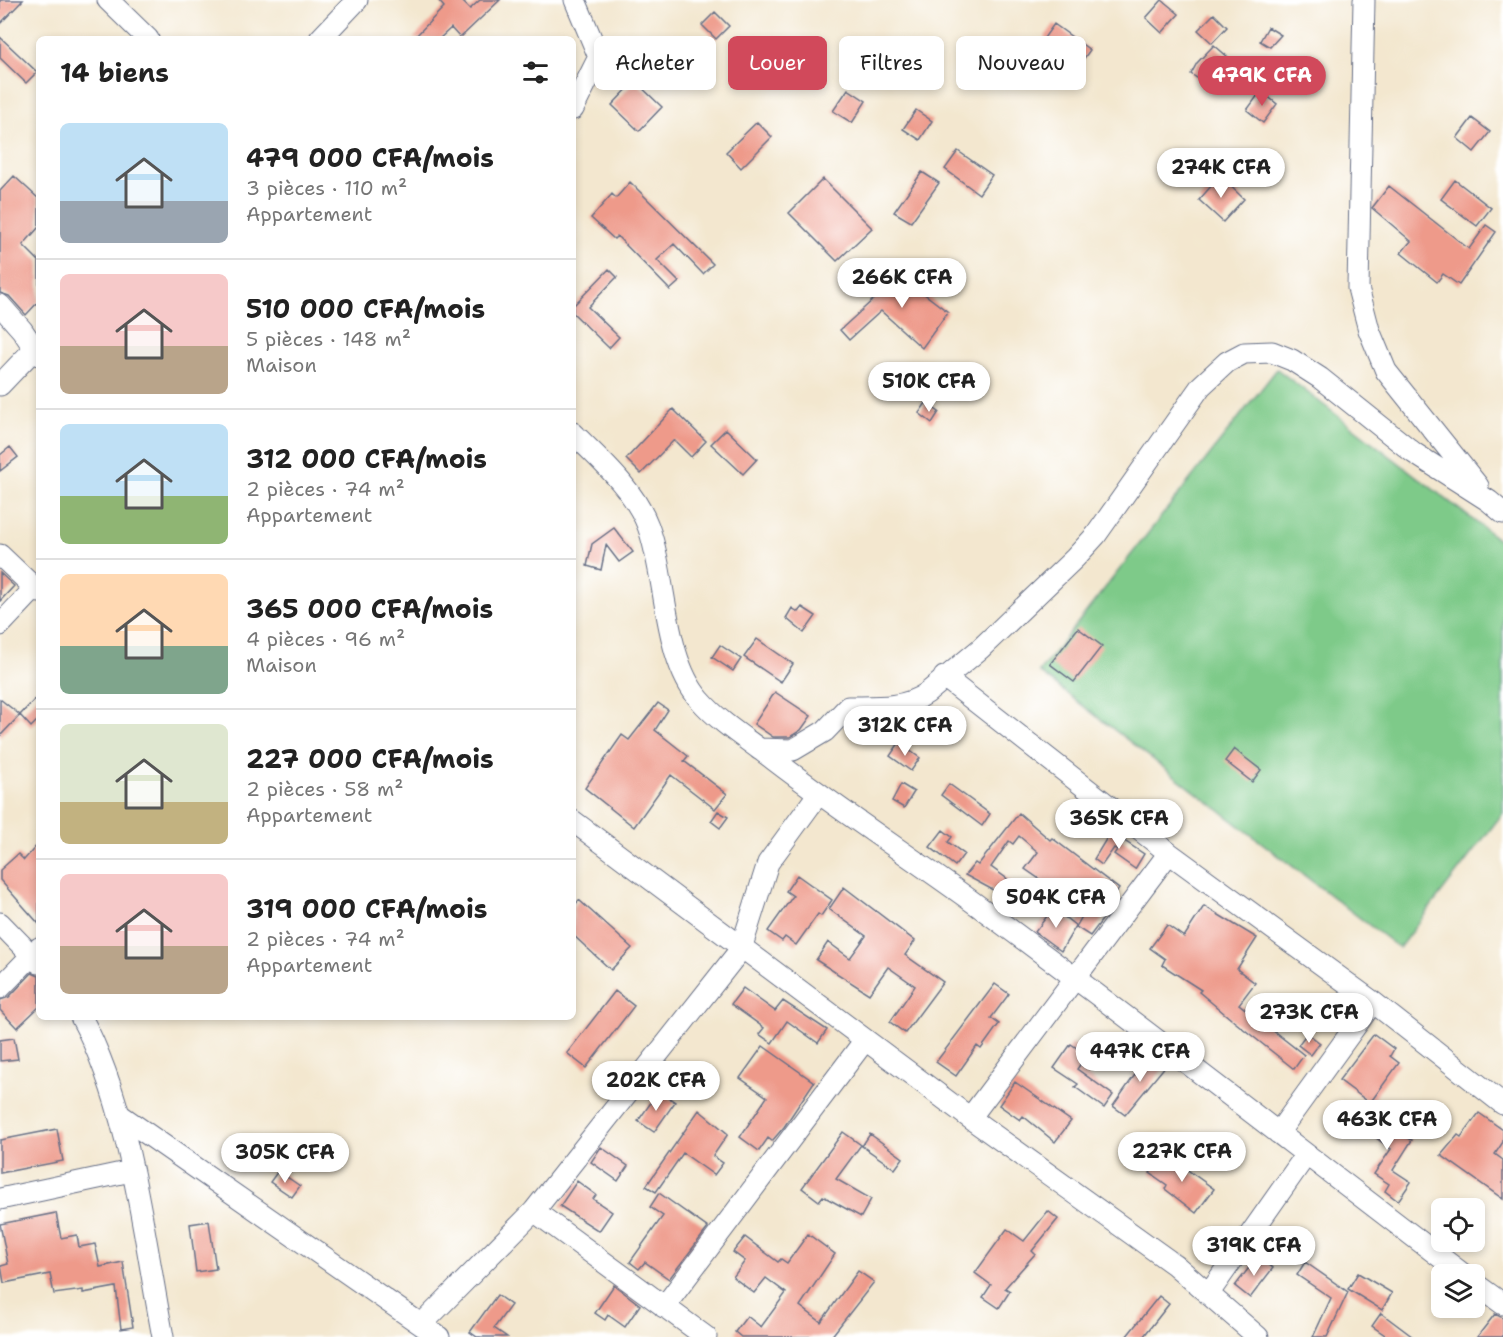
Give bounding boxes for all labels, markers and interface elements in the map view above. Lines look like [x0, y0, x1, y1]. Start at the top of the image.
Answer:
chip: Acheter [594, 36, 716, 90]
chip: Louer [728, 36, 827, 90]
chip: Filtres [839, 36, 944, 90]
chip: Nouveau [956, 36, 1086, 90]
text: 14 biens [60, 55, 169, 90]
icon: filters [519, 56, 552, 89]
pin: 479K CFA [1200, 56, 1324, 107]
text: 479K CFA [1212, 62, 1312, 88]
text: 479 000 CFA/mois [246, 140, 494, 175]
icon: home [108, 147, 180, 219]
pin: 274K CFA [1159, 148, 1283, 199]
text: 274K CFA [1171, 154, 1271, 180]
text: 3 pièces · 110 m² [246, 175, 407, 201]
text: Appartement [246, 201, 372, 227]
pin: 266K CFA [840, 258, 964, 309]
text: 266K CFA [851, 264, 953, 290]
text: 510 000 CFA/mois [246, 291, 485, 326]
icon: home [108, 298, 180, 370]
text: 5 pièces · 148 m² [246, 326, 411, 352]
text: Maison [246, 352, 317, 378]
pin: 510K CFA [867, 362, 991, 413]
text: 510K CFA [882, 368, 976, 394]
text: 312 000 CFA/mois [246, 441, 487, 476]
icon: home [108, 448, 180, 520]
text: 2 pièces · 74 m² [246, 476, 405, 502]
text: Appartement [246, 502, 372, 528]
text: 365 000 CFA/mois [246, 591, 493, 626]
icon: home [108, 598, 180, 670]
text: 4 pièces · 96 m² [246, 626, 405, 652]
text: Maison [246, 652, 317, 678]
pin: 312K CFA [843, 706, 967, 757]
text: 312K CFA [858, 712, 952, 738]
text: 227 000 CFA/mois [246, 741, 494, 776]
icon: home [108, 748, 180, 820]
text: 2 pièces · 58 m² [246, 776, 403, 802]
pin: 365K CFA [1057, 799, 1181, 850]
text: Appartement [246, 802, 372, 828]
text: 365K CFA [1069, 805, 1169, 831]
pin: 504K CFA [994, 878, 1118, 929]
text: 504K CFA [1006, 884, 1106, 910]
text: 319 000 CFA/mois [246, 891, 487, 926]
icon: home [108, 898, 180, 970]
text: 2 pièces · 74 m² [246, 926, 405, 952]
text: Appartement [246, 952, 372, 978]
pin: 273K CFA [1247, 993, 1371, 1044]
text: 273K CFA [1259, 999, 1359, 1025]
pin: 447K CFA [1078, 1032, 1202, 1083]
text: 447K CFA [1090, 1038, 1190, 1064]
pin: 202K CFA [594, 1061, 718, 1112]
text: 202K CFA [606, 1067, 706, 1093]
pin: 463K CFA [1325, 1100, 1449, 1151]
text: 463K CFA [1337, 1106, 1437, 1132]
pin: 227K CFA [1120, 1132, 1244, 1183]
pin: 305K CFA [223, 1133, 347, 1184]
text: 227K CFA [1132, 1138, 1232, 1164]
text: 305K CFA [235, 1139, 335, 1165]
map controls [1431, 1198, 1485, 1318]
button: locate [1431, 1198, 1485, 1252]
pin: 319K CFA [1192, 1226, 1316, 1277]
text: 319K CFA [1206, 1232, 1302, 1258]
button: layers [1431, 1264, 1485, 1318]

